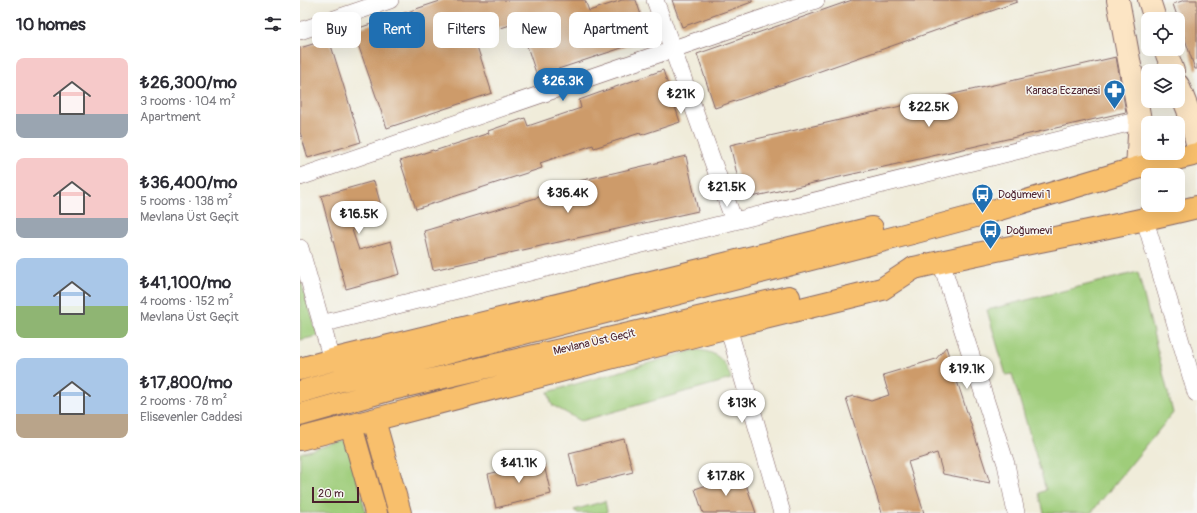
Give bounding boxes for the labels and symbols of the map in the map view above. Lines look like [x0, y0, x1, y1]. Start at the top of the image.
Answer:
pin: ₺26.3K [530, 68, 596, 102]
pharmacy icon: Karaca Eczanesi [1102, 77, 1128, 110]
pin: ₺21K [657, 81, 705, 115]
place label: Karaca Eczanesi [1026, 84, 1100, 97]
pin: ₺22.5K [896, 94, 962, 128]
pin: ₺21.5K [694, 174, 760, 208]
pin: ₺36.4K [535, 180, 601, 214]
bus stop icon: Doğumevi 1 [970, 181, 996, 214]
place label: Doğumevi 1 [998, 188, 1051, 201]
pin: ₺16.5K [326, 201, 392, 235]
bus stop icon: Doğumevi [978, 217, 1004, 250]
place label: Doğumevi [1006, 224, 1052, 237]
street label: Mevlana Üst Geçit [552, 326, 637, 358]
pin: ₺19.1K [934, 356, 1000, 390]
pin: ₺13K [718, 390, 766, 424]
pin: ₺41.1K [486, 450, 552, 484]
pin: ₺17.8K [693, 463, 759, 497]
scale bar [312, 485, 359, 504]

